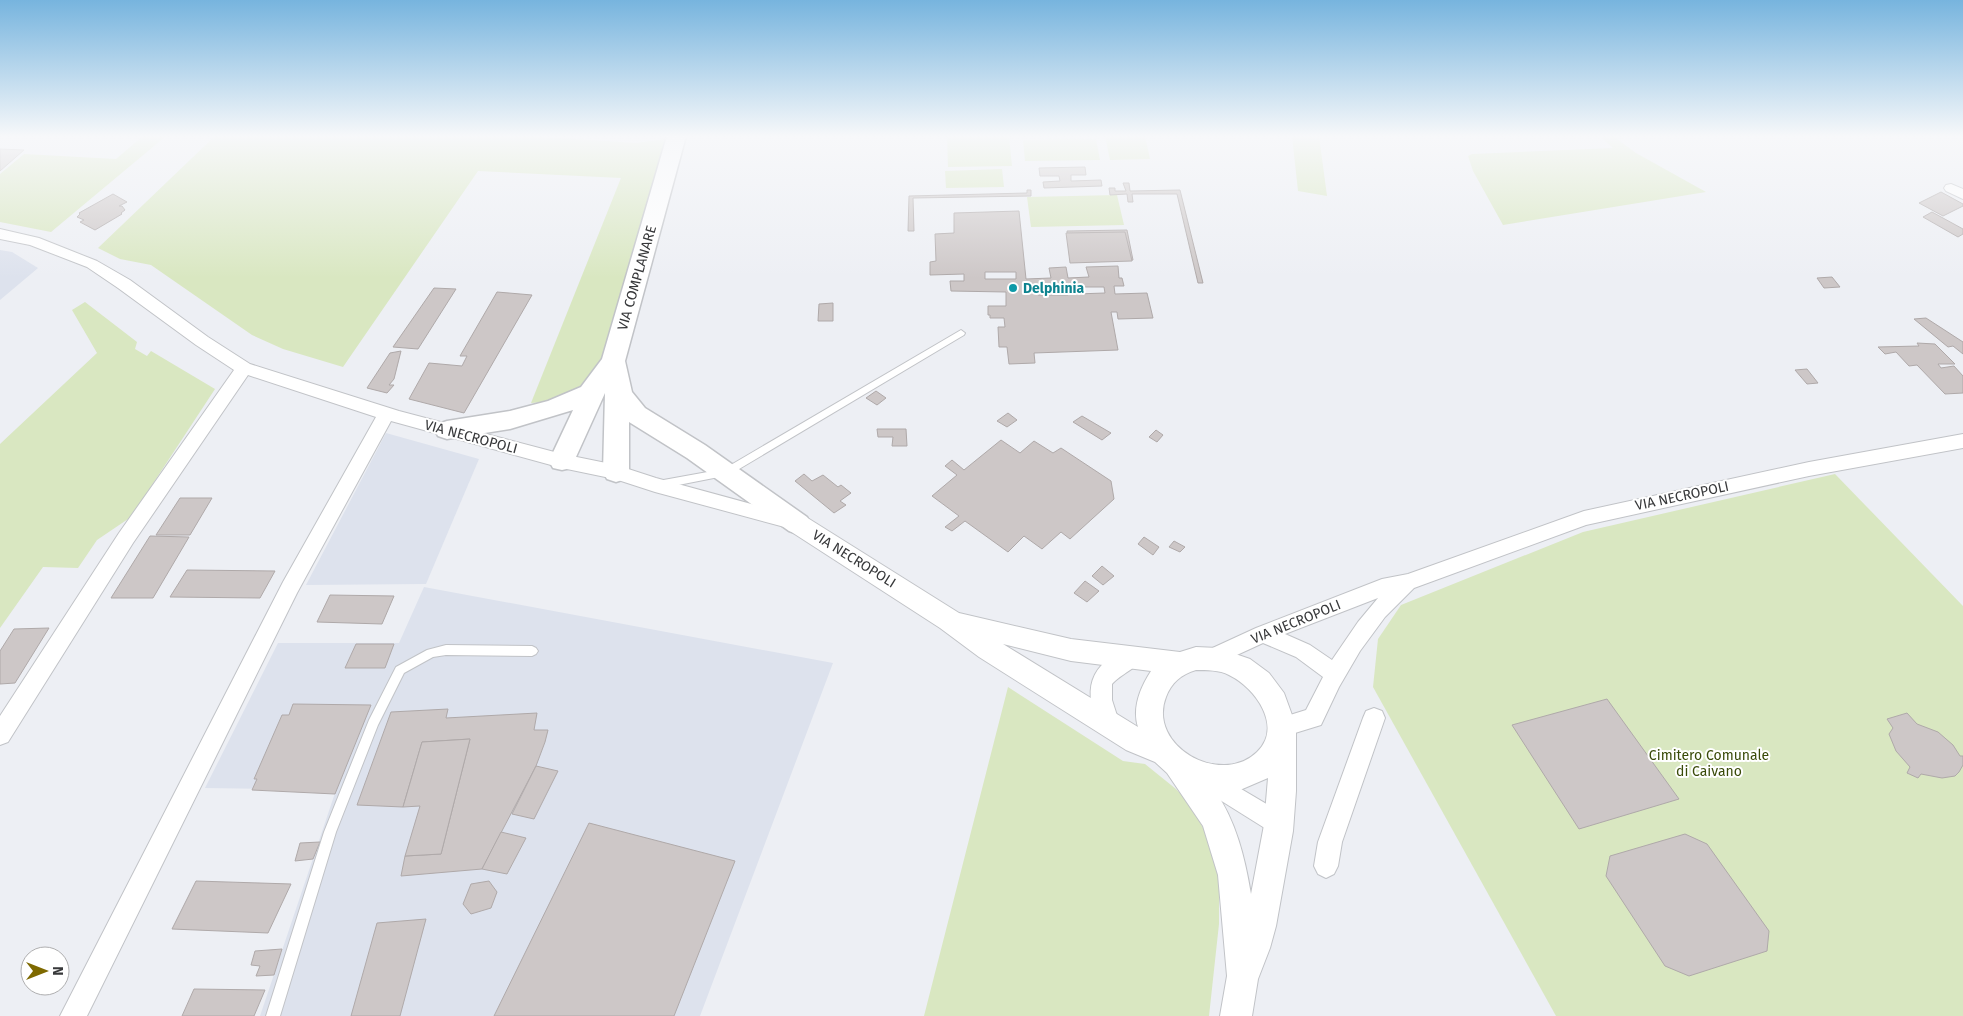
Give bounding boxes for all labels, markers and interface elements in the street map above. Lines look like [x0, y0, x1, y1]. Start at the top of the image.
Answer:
street label: VIA COMPLANARE [614, 224, 660, 332]
place label: Delphinia [1023, 280, 1084, 297]
marker: Delphinia [1007, 282, 1019, 294]
street label: VIA NECROPOLI [423, 416, 519, 458]
street label: VIA NECROPOLI [1634, 478, 1730, 514]
street label: VIA NECROPOLI [809, 527, 899, 591]
street label: VIA NECROPOLI [1249, 596, 1343, 648]
park label: Cimitero Comunale di Caivano [1649, 747, 1769, 780]
north arrow [20, 946, 70, 996]
text: N [49, 966, 66, 976]

